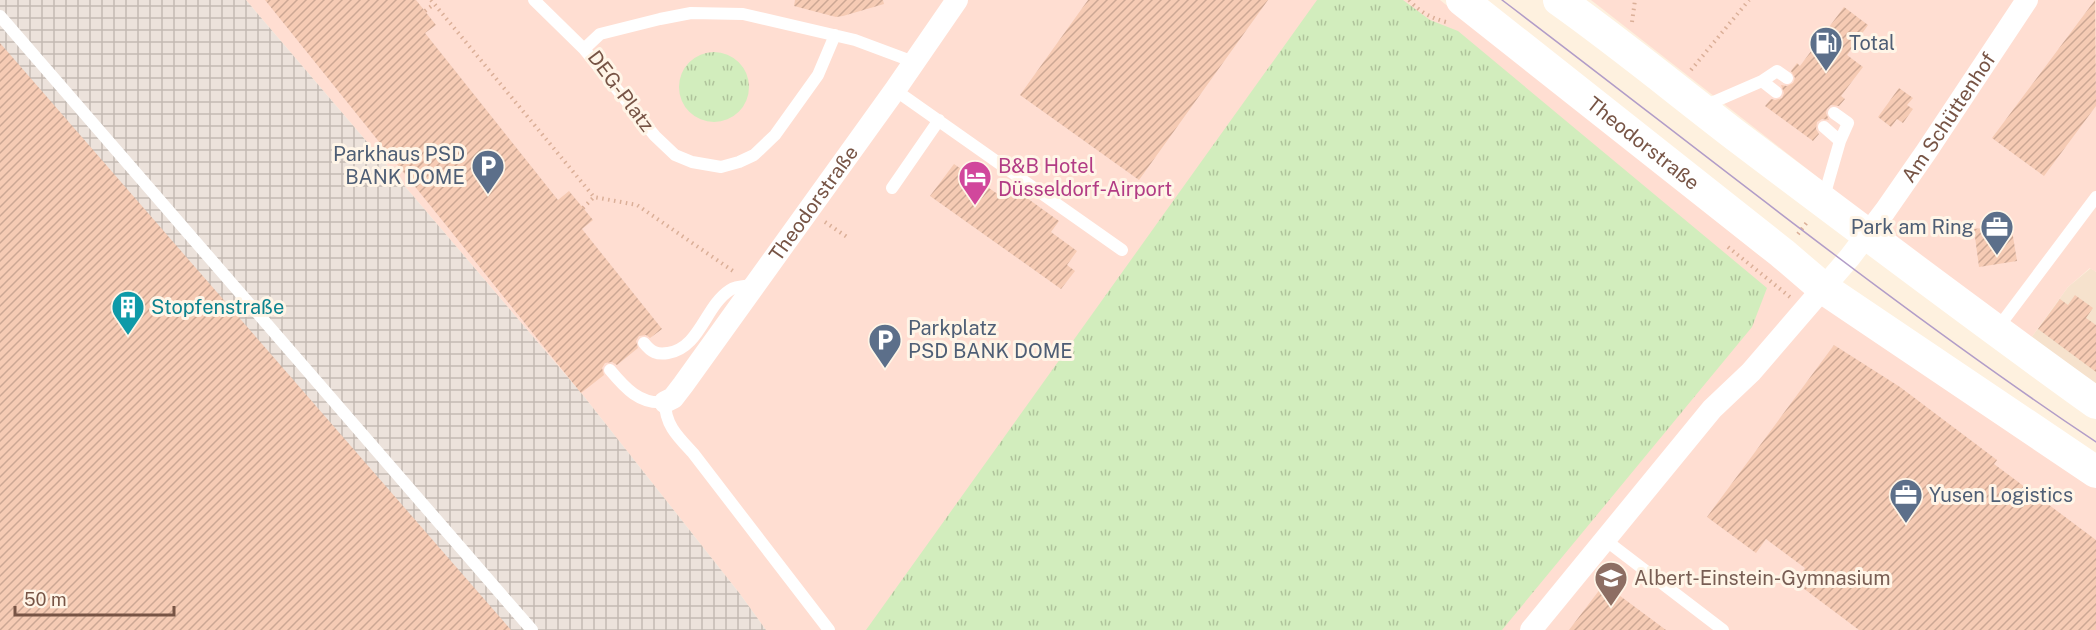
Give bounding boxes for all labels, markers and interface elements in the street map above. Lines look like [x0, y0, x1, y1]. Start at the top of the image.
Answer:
fuel station icon: Total [1808, 25, 1844, 72]
place label: Total [1849, 31, 1895, 55]
street label: DEG-Platz [583, 46, 659, 136]
street label: Am Schüttenhof [1896, 48, 2001, 187]
street label: Theodorstraße [1582, 92, 1704, 195]
street label: Theodorstraße [764, 141, 863, 266]
place label: Parkhaus PSD BANK DOME [333, 142, 465, 189]
parking icon: Parkhaus PSD BANK DOME [470, 148, 506, 195]
place label: B&B Hotel Düsseldorf-Airport [998, 154, 1172, 201]
hotel icon: B&B Hotel Düsseldorf-Airport [957, 159, 993, 206]
office icon: Park am Ring [1979, 209, 2015, 256]
place label: Park am Ring [1851, 215, 1974, 239]
building icon: Stopfenstraße [110, 289, 146, 336]
place label: Stopfenstraße [151, 295, 284, 319]
place label: Parkplatz PSD BANK DOME [908, 316, 1073, 363]
parking icon: Parkplatz PSD BANK DOME [867, 322, 903, 369]
office icon: Yusen Logistics [1888, 477, 1924, 524]
place label: Yusen Logistics [1929, 483, 2073, 507]
school or university icon: Albert-Einstein-Gymnasium [1593, 560, 1629, 607]
place label: Albert-Einstein-Gymnasium [1634, 566, 1891, 590]
scale bar [15, 579, 174, 617]
text: 50 m [24, 589, 67, 610]

